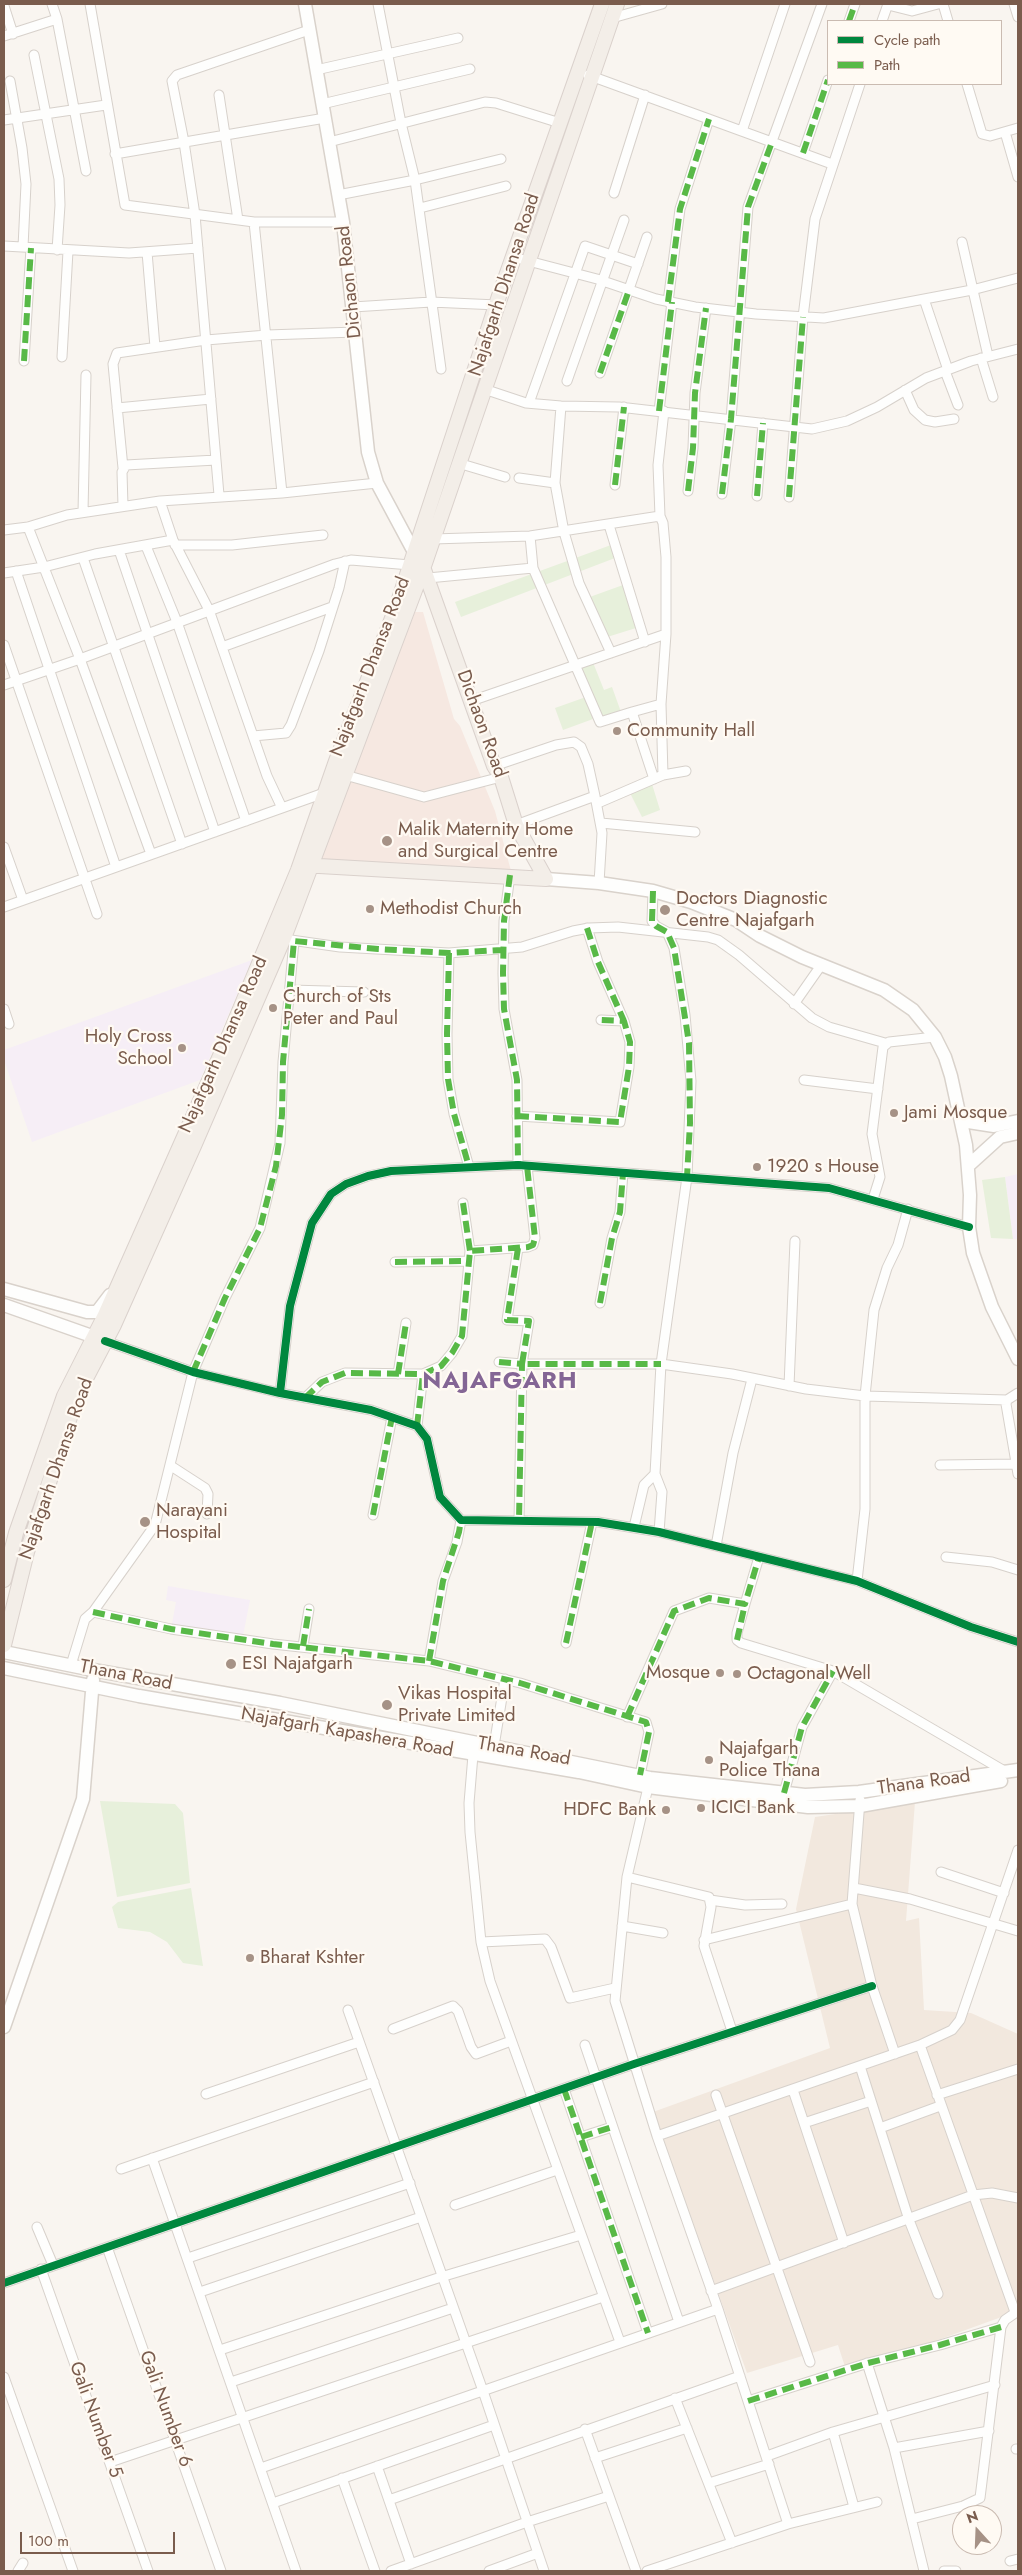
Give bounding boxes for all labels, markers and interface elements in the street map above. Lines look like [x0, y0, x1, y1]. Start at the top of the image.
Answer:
legend [827, 20, 1002, 85]
text: Cycle path [874, 29, 941, 51]
text: Path [874, 54, 900, 76]
street label: Najafgarh Dhansa Road [465, 191, 545, 379]
street label: Dichaon Road [333, 225, 367, 339]
street label: Najafgarh Dhansa Road [326, 574, 416, 760]
street label: Dichaon Road [451, 667, 511, 781]
place label: Community Hall [627, 720, 755, 742]
marker: Community Hall [611, 725, 623, 737]
place label: Malik Maternity Home and Surgical Centre [398, 819, 573, 863]
marker: Malik Maternity Home and Surgical Centre [380, 834, 394, 848]
place label: Doctors Diagnostic Centre Najafgarh [676, 888, 828, 932]
place label: Methodist Church [380, 898, 522, 920]
marker: Methodist Church [364, 903, 376, 915]
marker: Doctors Diagnostic Centre Najafgarh [658, 903, 672, 917]
street label: Najafgarh Dhansa Road [175, 953, 273, 1137]
place label: Church of Sts Peter and Paul [283, 986, 398, 1030]
marker: Church of Sts Peter and Paul [267, 1002, 279, 1014]
place label: Holy Cross School [85, 1026, 172, 1070]
marker: Holy Cross School [176, 1042, 188, 1054]
place label: Jami Mosque [904, 1102, 1007, 1124]
marker: Jami Mosque [888, 1107, 900, 1119]
place label: 1920 s House [767, 1156, 879, 1178]
marker: 1920 s House [751, 1161, 763, 1173]
district label: NAJAFGARH [421, 1368, 579, 1396]
street label: Najafgarh Dhansa Road [15, 1375, 99, 1563]
place label: Narayani Hospital [156, 1500, 228, 1544]
marker: Narayani Hospital [138, 1515, 152, 1529]
place label: ESI Najafgarh [242, 1653, 353, 1675]
street label: Thana Road [78, 1656, 174, 1696]
marker: ESI Najafgarh [224, 1657, 238, 1671]
place label: Mosque [646, 1662, 710, 1684]
place label: Octagonal Well [747, 1663, 871, 1685]
marker: Mosque [714, 1667, 726, 1679]
marker: Octagonal Well [731, 1668, 743, 1680]
place label: Vikas Hospital Private Limited [398, 1683, 515, 1727]
marker: Vikas Hospital Private Limited [380, 1698, 394, 1712]
street label: Najafgarh Kapashera Road [239, 1703, 455, 1763]
street label: Thana Road [476, 1733, 572, 1771]
place label: Najafgarh Police Thana [719, 1738, 820, 1782]
marker: Najafgarh Police Thana [703, 1754, 715, 1766]
street label: Thana Road [876, 1765, 972, 1801]
place label: ICICI Bank [711, 1797, 795, 1819]
place label: HDFC Bank [563, 1799, 656, 1821]
marker: ICICI Bank [695, 1802, 707, 1814]
marker: HDFC Bank [660, 1804, 672, 1816]
place label: Bharat Kshter [260, 1947, 365, 1969]
marker: Bharat Kshter [244, 1952, 256, 1964]
street label: Gali Number 6 [133, 2348, 197, 2470]
street label: Gali Number 5 [63, 2359, 127, 2481]
north arrow [952, 2505, 1002, 2555]
text: N [964, 2506, 981, 2528]
scale bar [22, 2522, 178, 2554]
text: 100 m [28, 2530, 69, 2552]

